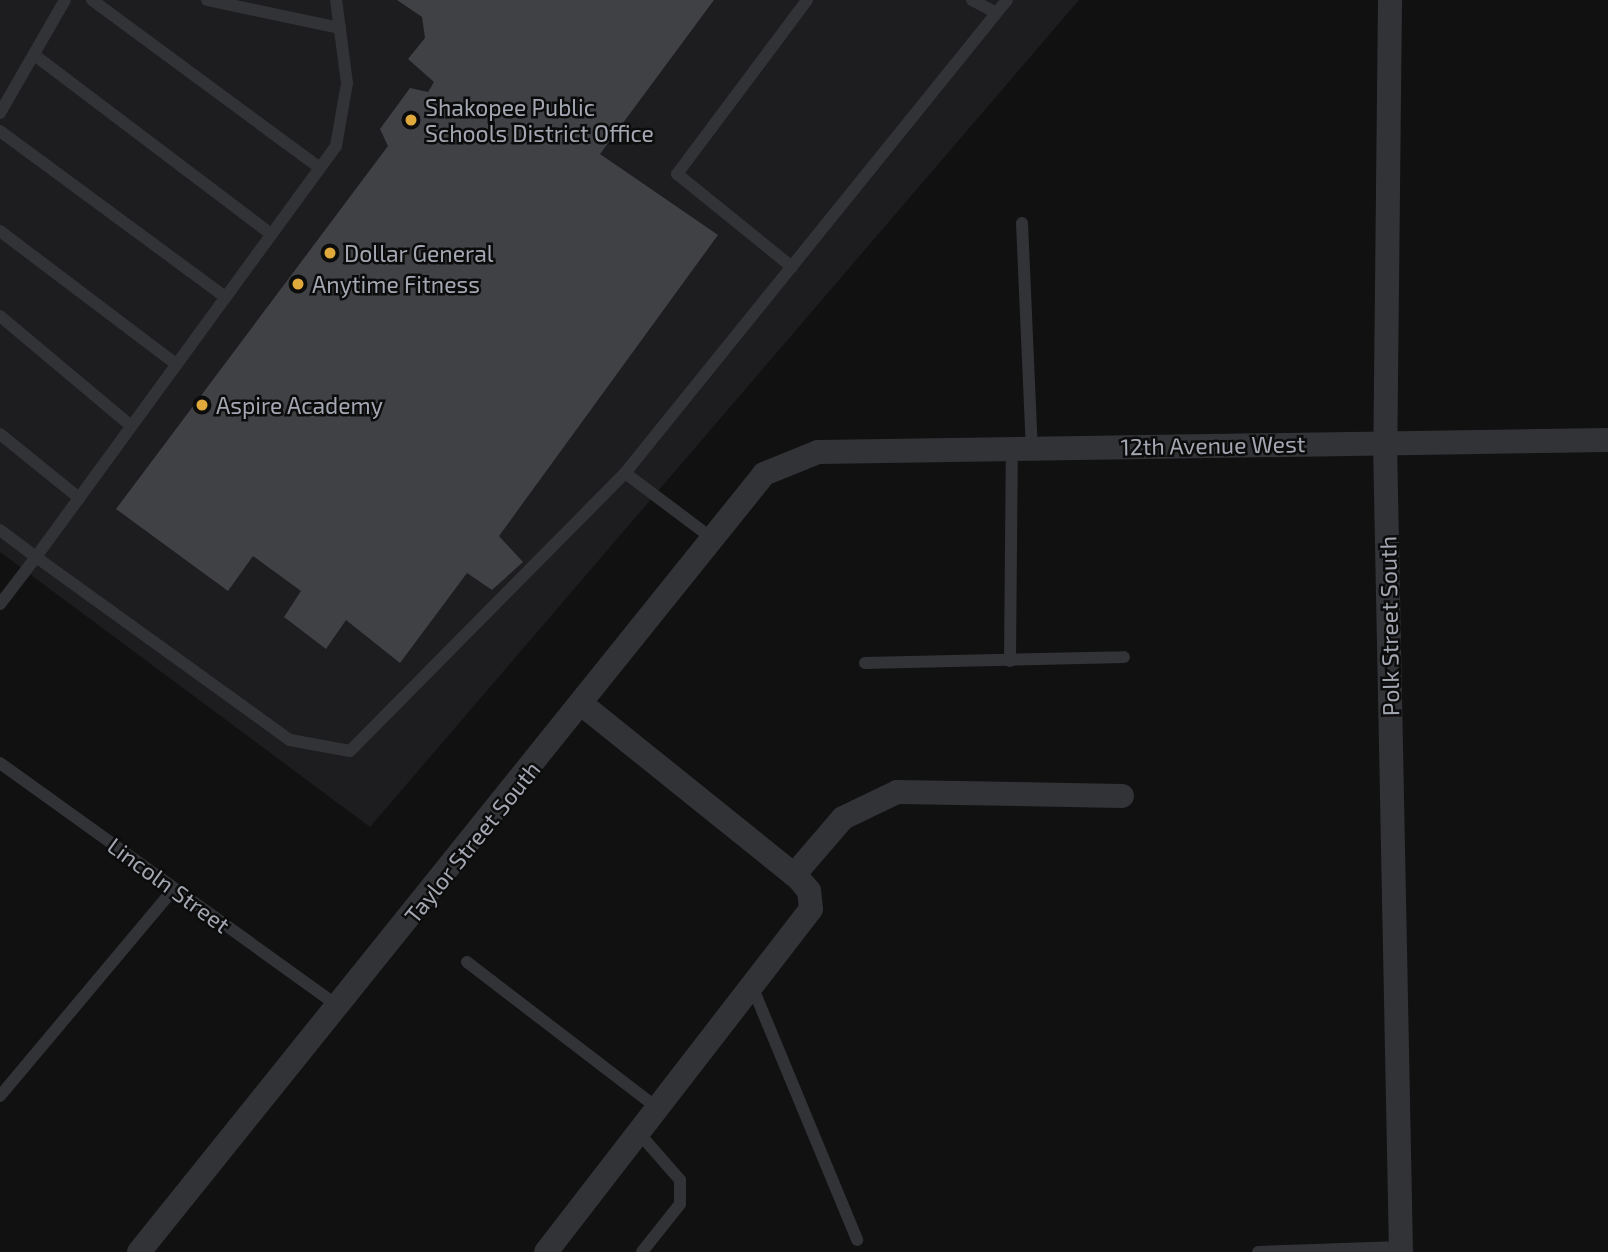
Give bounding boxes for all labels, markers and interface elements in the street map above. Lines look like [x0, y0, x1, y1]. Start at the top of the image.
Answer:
place label: Shakopee Public Schools District Office [425, 93, 654, 147]
marker: Shakopee Public Schools District Office [403, 112, 419, 128]
place label: Dollar General [344, 239, 494, 267]
marker: Dollar General [322, 245, 338, 261]
place label: Anytime Fitness [312, 270, 480, 298]
marker: Anytime Fitness [290, 276, 306, 292]
place label: Aspire Academy [216, 391, 383, 419]
marker: Aspire Academy [194, 397, 210, 413]
street label: 12th Avenue West [1120, 430, 1306, 460]
street label: Polk Street South [1374, 536, 1404, 716]
street label: Taylor Street South [398, 755, 546, 929]
street label: Lincoln Street [103, 831, 235, 939]

